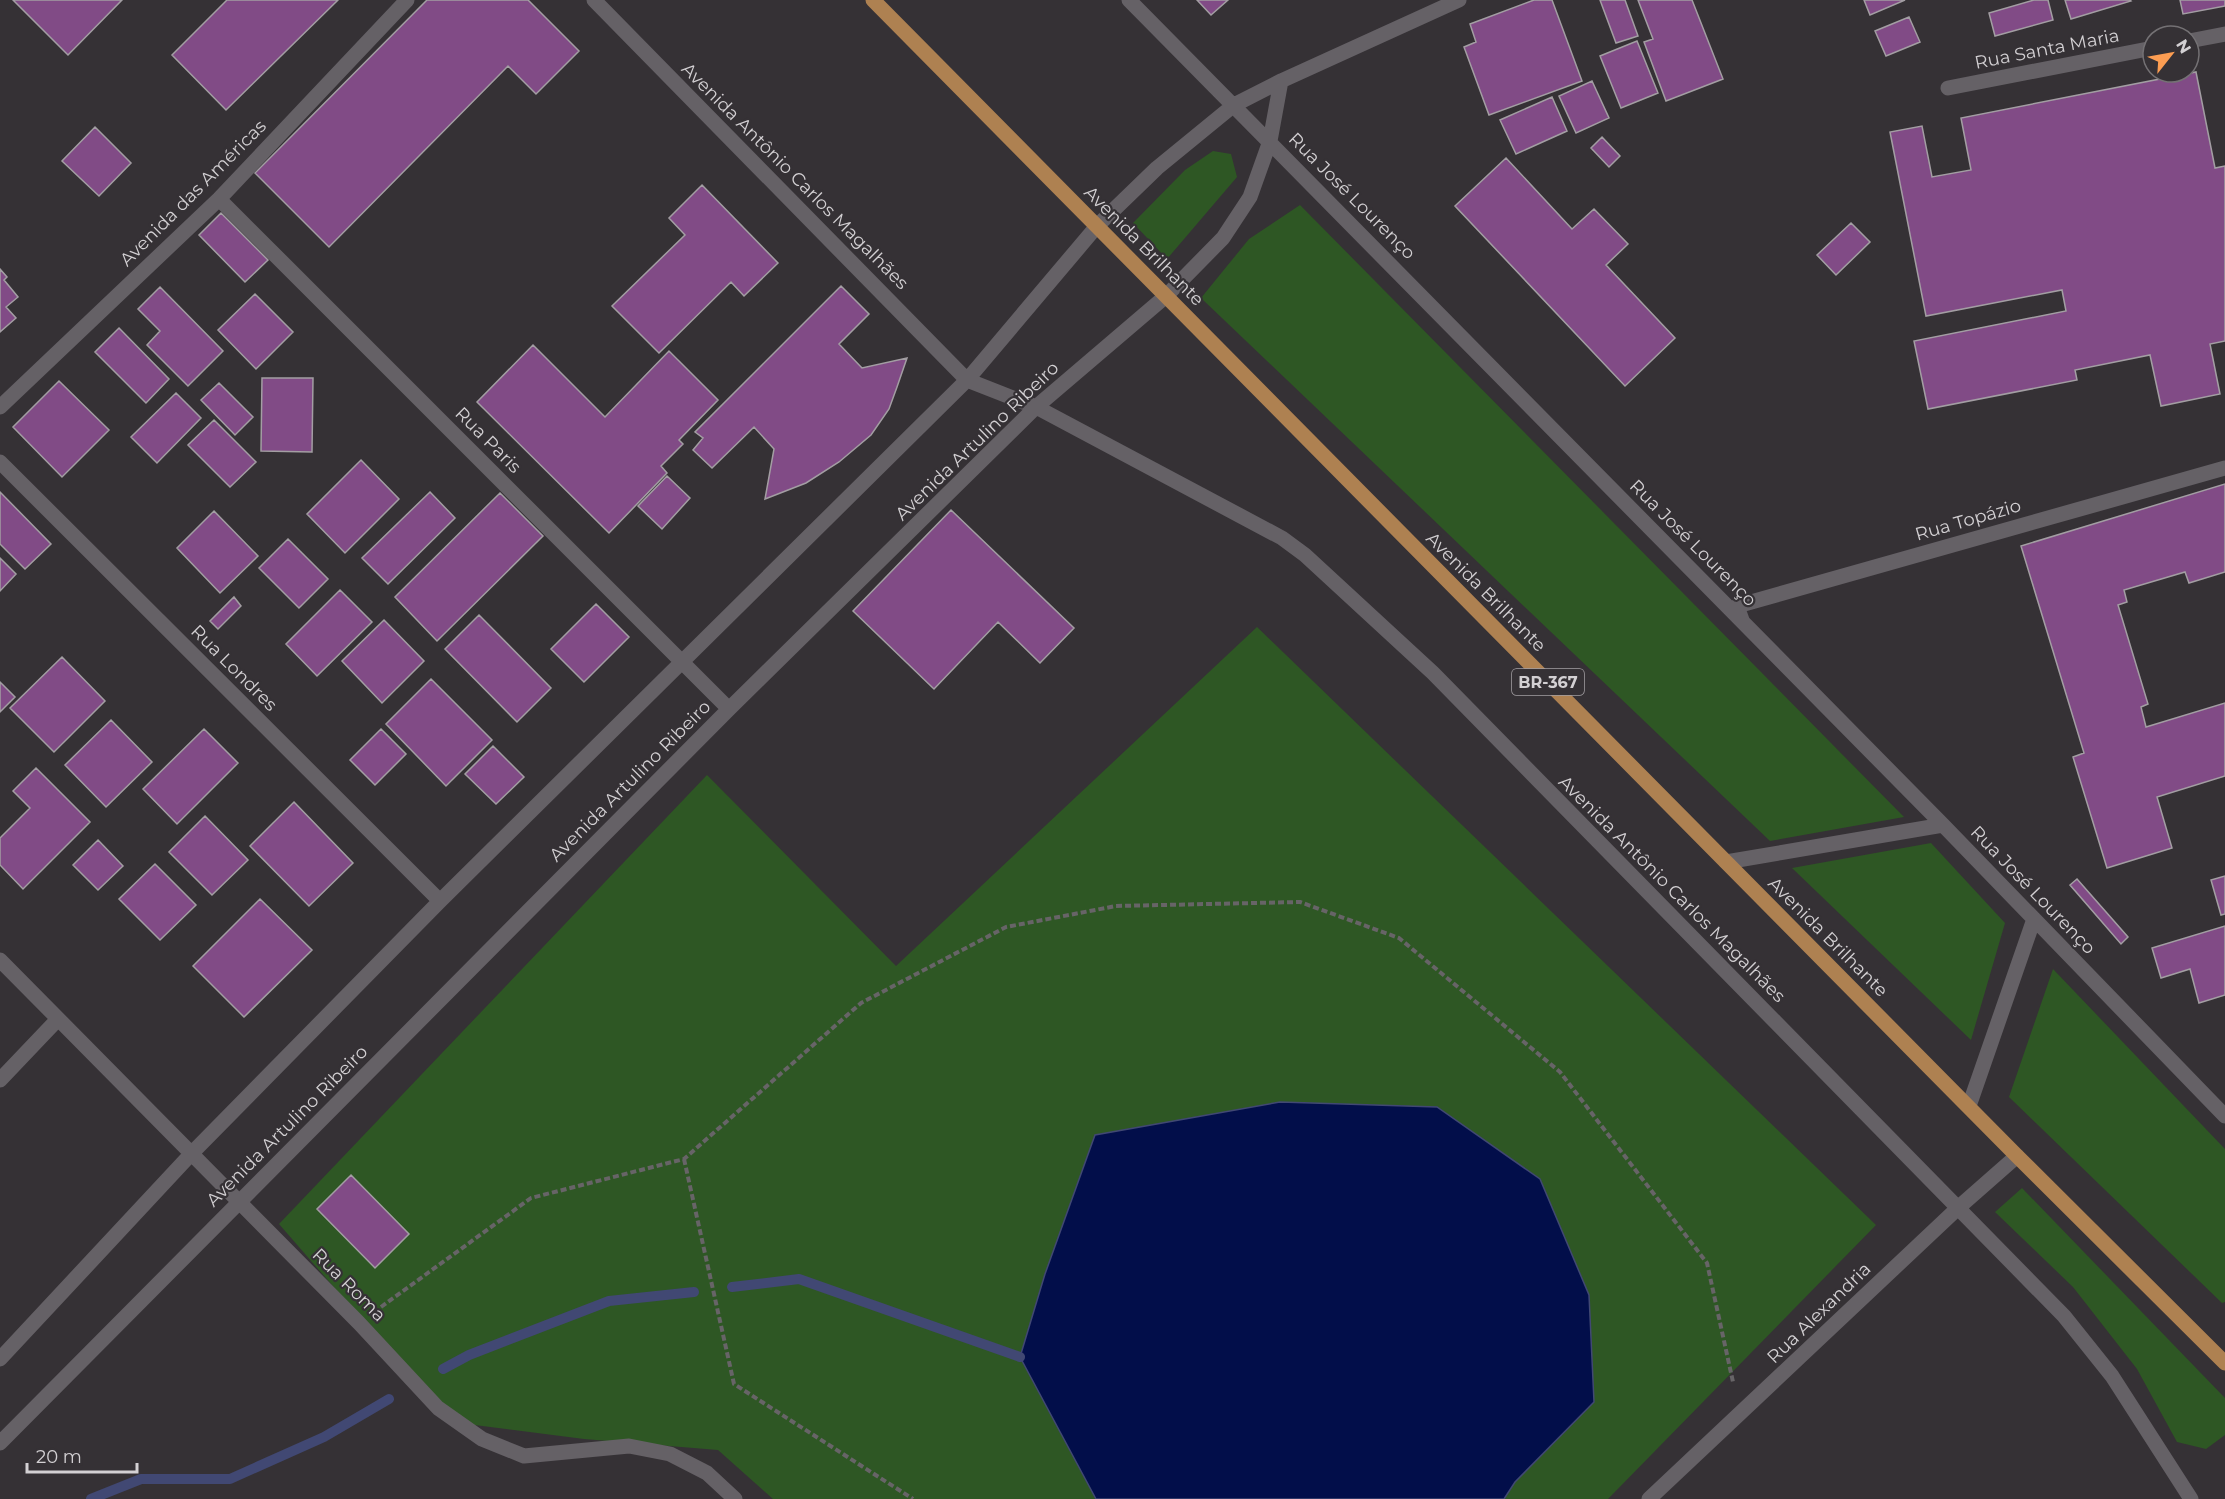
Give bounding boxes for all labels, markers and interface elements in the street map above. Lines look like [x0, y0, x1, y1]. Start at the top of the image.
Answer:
street label: Rua Santa Maria [1973, 24, 2121, 74]
north arrow [2141, 24, 2201, 84]
text: N [2172, 36, 2195, 57]
street label: Avenida Antônio Carlos Magalhães [677, 58, 913, 294]
street label: Avenida das Américas [115, 115, 271, 271]
street label: Rua José Lourenço [1284, 128, 1420, 264]
street label: Avenida Brilhante [1079, 181, 1209, 311]
street label: Avenida Artulino Ribeiro [891, 357, 1063, 525]
street label: Rua Paris [450, 402, 526, 478]
street label: Rua José Lourenço [1625, 475, 1761, 611]
street label: Rua Topázio [1912, 494, 2024, 546]
street label: Avenida Brilhante [1421, 527, 1551, 657]
street label: Rua Londres [186, 620, 282, 716]
road number: BR-367 [1512, 669, 1584, 695]
street label: Avenida Artulino Ribeiro [545, 696, 715, 866]
street label: Avenida Antônio Carlos Magalhães [1554, 771, 1790, 1007]
street label: Rua José Lourenço [1966, 821, 2100, 959]
street label: Avenida Brilhante [1763, 872, 1893, 1002]
street label: Avenida Artulino Ribeiro [202, 1041, 372, 1211]
street label: Rua Roma [308, 1244, 390, 1326]
street label: Rua Alexandria [1763, 1258, 1875, 1368]
scale bar [27, 1436, 136, 1474]
text: 20 m [36, 1446, 82, 1468]

